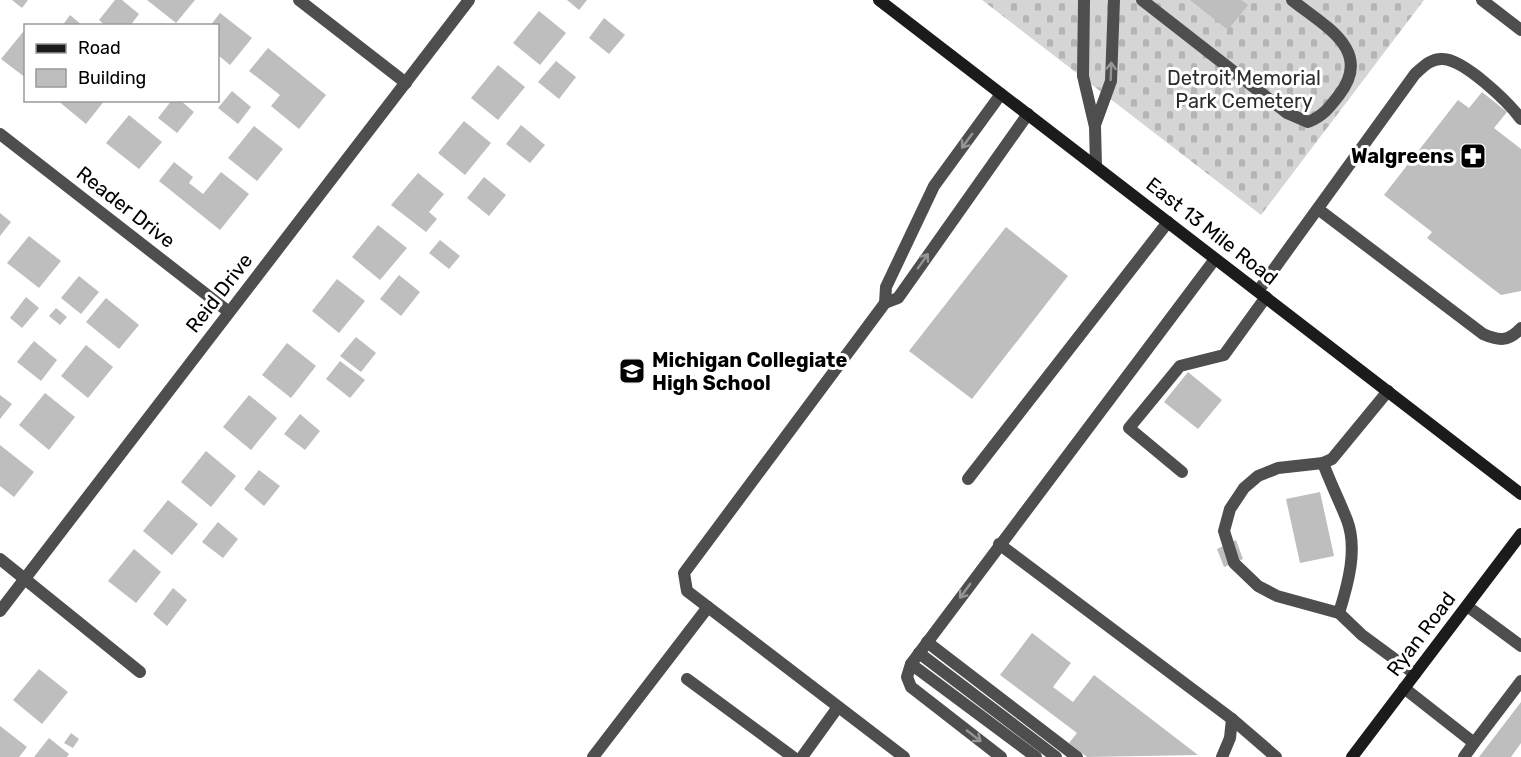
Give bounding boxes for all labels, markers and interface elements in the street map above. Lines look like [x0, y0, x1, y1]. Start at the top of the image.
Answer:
legend [24, 24, 219, 102]
text: Road [78, 37, 121, 59]
one-way arrow [1105, 61, 1117, 81]
park label: Detroit Memorial Park Cemetery [1167, 66, 1321, 113]
text: Building [78, 67, 146, 89]
one-way arrow [961, 133, 973, 149]
pharmacy icon: Walgreens [1458, 141, 1488, 171]
place label: Walgreens [1351, 144, 1454, 168]
street label: Reader Drive [72, 161, 180, 253]
street label: East 13 Mile Road [1141, 172, 1283, 290]
street label: Reid Drive [181, 249, 257, 337]
one-way arrow [917, 254, 929, 270]
place label: Michigan Collegiate High School [652, 348, 847, 395]
school or university icon: Michigan Collegiate High School [617, 356, 647, 386]
one-way arrow [958, 582, 971, 598]
street label: Ryan Road [1382, 587, 1460, 681]
one-way arrow [965, 730, 981, 743]

